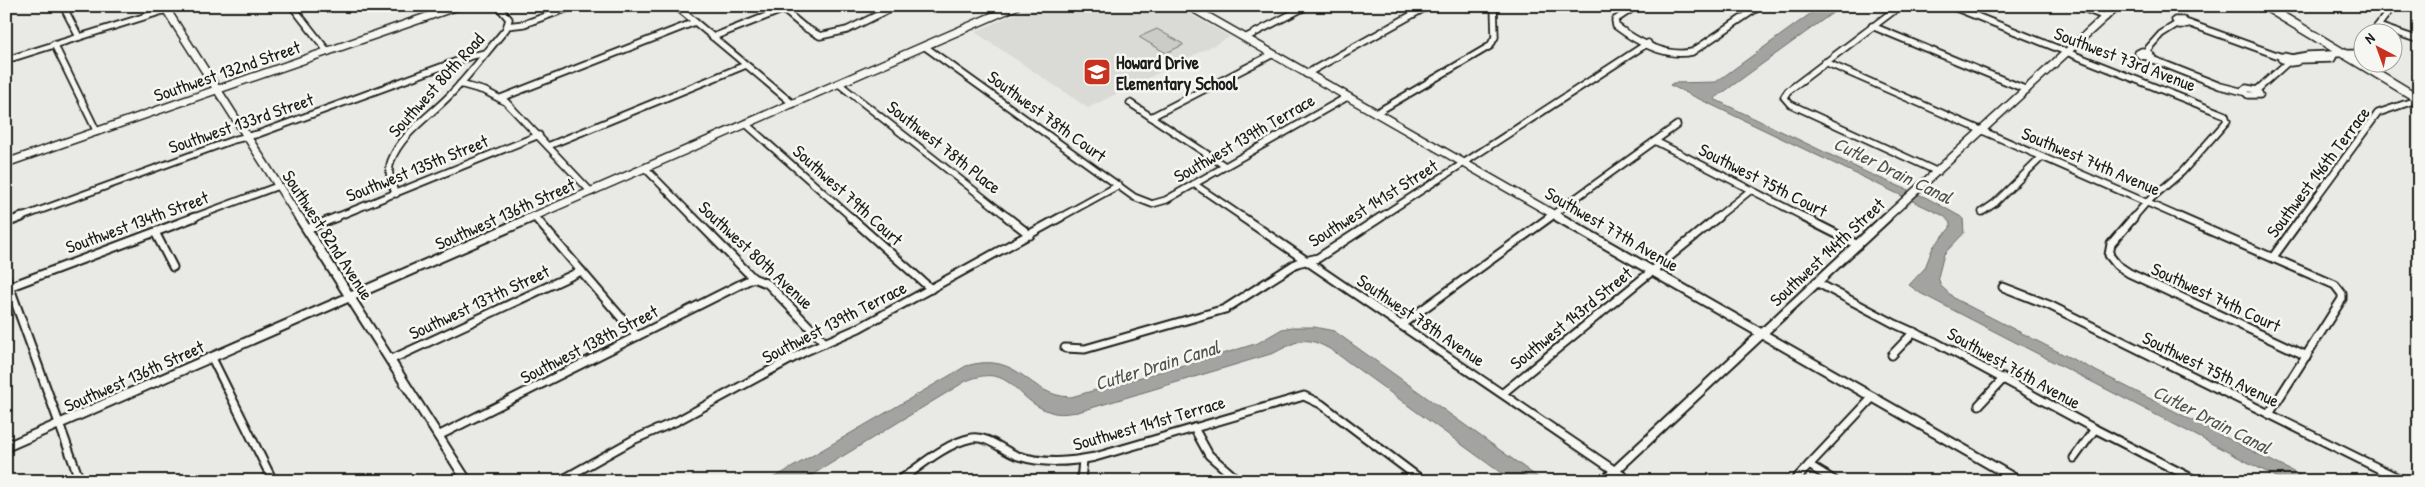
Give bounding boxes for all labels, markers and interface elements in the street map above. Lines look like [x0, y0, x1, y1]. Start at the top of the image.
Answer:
street label: Southwest 73rd Avenue [2051, 20, 2199, 98]
north arrow [2352, 22, 2402, 72]
street label: Southwest 80th Road [382, 27, 490, 143]
text: N [2360, 28, 2379, 47]
street label: Southwest 132nd Street [150, 34, 304, 108]
place label: Howard Drive Elementary School [1116, 50, 1239, 97]
school or university icon: Howard Drive Elementary School [1082, 57, 1112, 87]
street label: Southwest 78th Court [983, 64, 1112, 168]
street label: Southwest 133rd Street [165, 86, 318, 160]
street label: Southwest 139th Terrace [1169, 87, 1319, 189]
street label: Southwest 78th Place [882, 95, 1006, 199]
street label: Southwest 146th Terrace [2260, 101, 2376, 243]
street label: Southwest 74th Avenue [2018, 120, 2164, 202]
street label: Southwest 135th Street [342, 128, 493, 208]
water label: Cutler Drain Canal [1829, 130, 1957, 210]
street label: Southwest 75th Court [1694, 137, 1832, 224]
street label: Southwest 79th Court [788, 139, 909, 252]
street label: Southwest 141st Street [1304, 153, 1443, 253]
street label: Southwest 82nd Avenue [277, 165, 379, 305]
street label: Southwest 136th Street [431, 172, 580, 256]
street label: Southwest 77th Avenue [1541, 181, 1683, 277]
street label: Southwest 134th Street [62, 184, 213, 259]
street label: Southwest 144th Street [1764, 191, 1891, 312]
street label: Southwest 80th Avenue [693, 195, 819, 315]
street label: Southwest 74th Court [2147, 256, 2286, 338]
street label: Southwest 137th Street [405, 258, 554, 346]
street label: Southwest 143rd Street [1505, 260, 1638, 375]
street label: Southwest 78th Avenue [1352, 268, 1490, 372]
street label: Southwest 139th Terrace [757, 275, 911, 369]
street label: Southwest 138th Street [516, 298, 663, 390]
street label: Southwest 76th Avenue [1943, 321, 2085, 415]
street label: Southwest 75th Avenue [2138, 325, 2284, 413]
water label: Cutler Drain Canal [1092, 333, 1223, 396]
street label: Southwest 136th Street [60, 334, 209, 418]
water label: Cutler Drain Canal [2149, 378, 2276, 460]
street label: Southwest 141st Terrace [1070, 389, 1228, 457]

